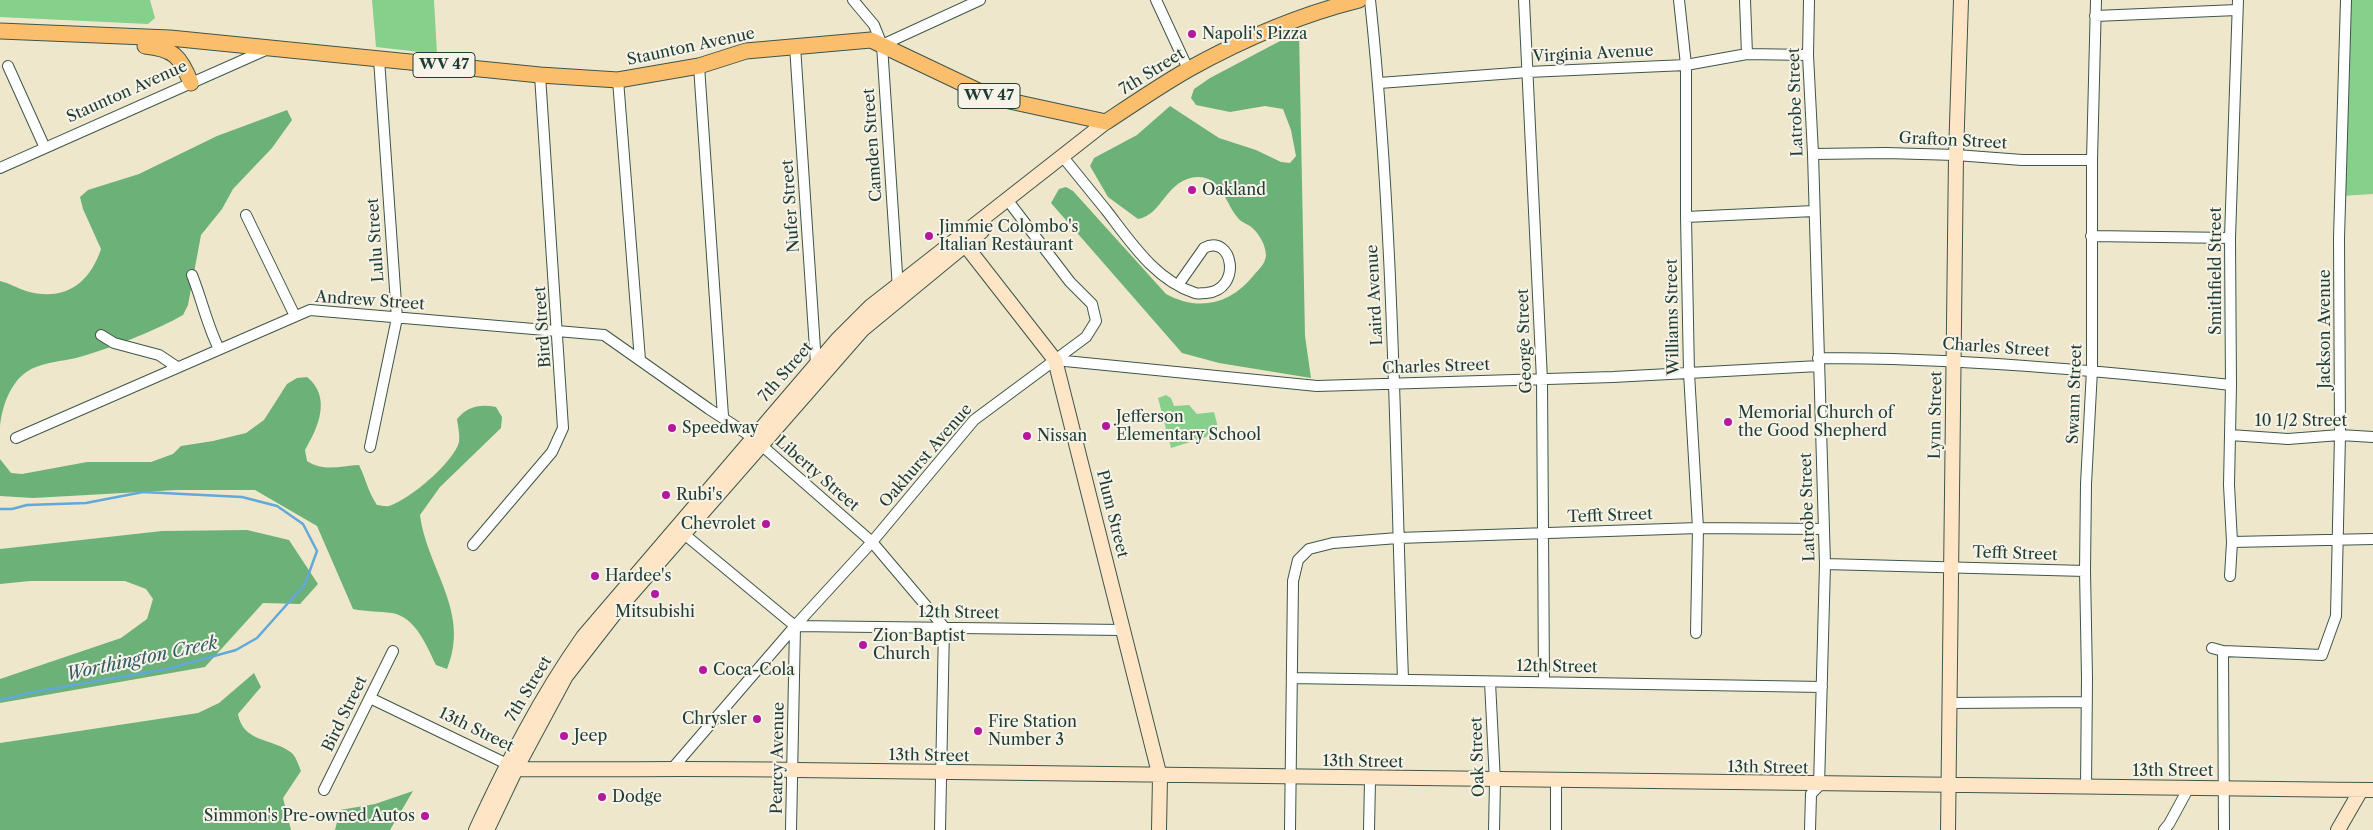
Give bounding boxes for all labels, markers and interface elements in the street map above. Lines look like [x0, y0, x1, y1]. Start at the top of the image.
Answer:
street label: Staunton Avenue [625, 24, 757, 70]
place label: Napoli's Pizza [1202, 24, 1307, 44]
marker: Napoli's Pizza [1186, 28, 1198, 40]
street label: Virginia Avenue [1532, 41, 1654, 67]
street label: 7th Street [1116, 44, 1188, 100]
street label: Latrobe Street [1785, 47, 1807, 157]
road number: WV 47 [413, 52, 475, 78]
street label: Staunton Avenue [64, 57, 190, 127]
road number: WV 47 [958, 84, 1020, 108]
street label: Camden Street [859, 87, 887, 203]
street label: Grafton Street [1898, 129, 2008, 153]
street label: Nufer Street [778, 159, 804, 253]
place label: Oakland [1202, 180, 1266, 200]
marker: Oakland [1186, 184, 1198, 196]
street label: Lulu Street [363, 197, 389, 283]
street label: Smithfield Street [2206, 207, 2226, 335]
place label: Jimmie Colombo's Italian Restaurant [939, 217, 1079, 255]
marker: Jimmie Colombo's Italian Restaurant [923, 230, 935, 242]
street label: Laird Avenue [1363, 244, 1387, 346]
street label: Williams Street [1662, 259, 1684, 375]
street label: Jackson Avenue [2315, 269, 2335, 389]
street label: Bird Street [531, 285, 555, 369]
street label: Andrew Street [315, 288, 425, 314]
street label: George Street [1514, 288, 1536, 394]
street label: Charles Street [1942, 335, 2050, 361]
street label: 7th Street [755, 338, 817, 406]
street label: Swann Street [2064, 344, 2086, 444]
street label: Charles Street [1382, 356, 1490, 378]
street label: Lynn Street [1926, 371, 1946, 459]
street label: Oakhurst Avenue [876, 400, 976, 512]
place label: Memorial Church of the Good Shepherd [1738, 403, 1893, 441]
place label: Jefferson Elementary School [1116, 407, 1261, 445]
street label: 10 1/2 Street [2255, 411, 2347, 431]
marker: Memorial Church of the Good Shepherd [1722, 416, 1734, 428]
place label: Speedway [682, 418, 759, 438]
marker: Jefferson Elementary School [1100, 420, 1112, 432]
marker: Speedway [666, 422, 678, 434]
place label: Nissan [1037, 426, 1087, 446]
marker: Nissan [1021, 430, 1033, 442]
street label: Liberty Street [771, 432, 863, 516]
street label: Latrobe Street [1797, 452, 1819, 562]
street label: Plum Street [1092, 468, 1132, 560]
place label: Rubi's [676, 485, 722, 505]
marker: Rubi's [660, 489, 672, 501]
street label: Tefft Street [1567, 505, 1653, 527]
place label: Chevrolet [681, 514, 756, 534]
marker: Chevrolet [760, 518, 772, 530]
street label: Tefft Street [1972, 543, 2058, 565]
place label: Hardee's [605, 566, 671, 586]
marker: Hardee's [589, 570, 601, 582]
marker: Mitsubishi [649, 588, 661, 600]
place label: Mitsubishi [615, 602, 695, 622]
street label: 12th Street [918, 603, 1000, 623]
place label: Zion Baptist Church [873, 626, 965, 664]
water label: Worthington Creek [64, 632, 220, 686]
marker: Zion Baptist Church [857, 639, 869, 651]
street label: 7th Street [502, 653, 556, 725]
street label: 12th Street [1516, 657, 1598, 677]
place label: Coca-Cola [713, 660, 795, 680]
marker: Coca-Cola [697, 664, 709, 676]
street label: Bird Street [318, 673, 372, 755]
street label: Pearcy Avenue [767, 702, 789, 814]
street label: 13th Street [435, 704, 517, 756]
place label: Chrysler [682, 709, 747, 729]
place label: Fire Station Number 3 [988, 712, 1077, 750]
marker: Chrysler [751, 713, 763, 725]
street label: Oak Street [1467, 716, 1489, 798]
marker: Fire Station Number 3 [972, 725, 984, 737]
place label: Jeep [574, 726, 607, 746]
marker: Jeep [558, 730, 570, 742]
street label: 13th Street [888, 746, 970, 766]
street label: 13th Street [1322, 752, 1404, 772]
street label: 13th Street [1727, 758, 1809, 778]
street label: 13th Street [2133, 761, 2213, 781]
place label: Dodge [612, 787, 662, 807]
marker: Dodge [596, 791, 608, 803]
place label: Simmon's Pre-owned Autos [204, 806, 415, 826]
marker: Simmon's Pre-owned Autos [419, 810, 431, 822]

